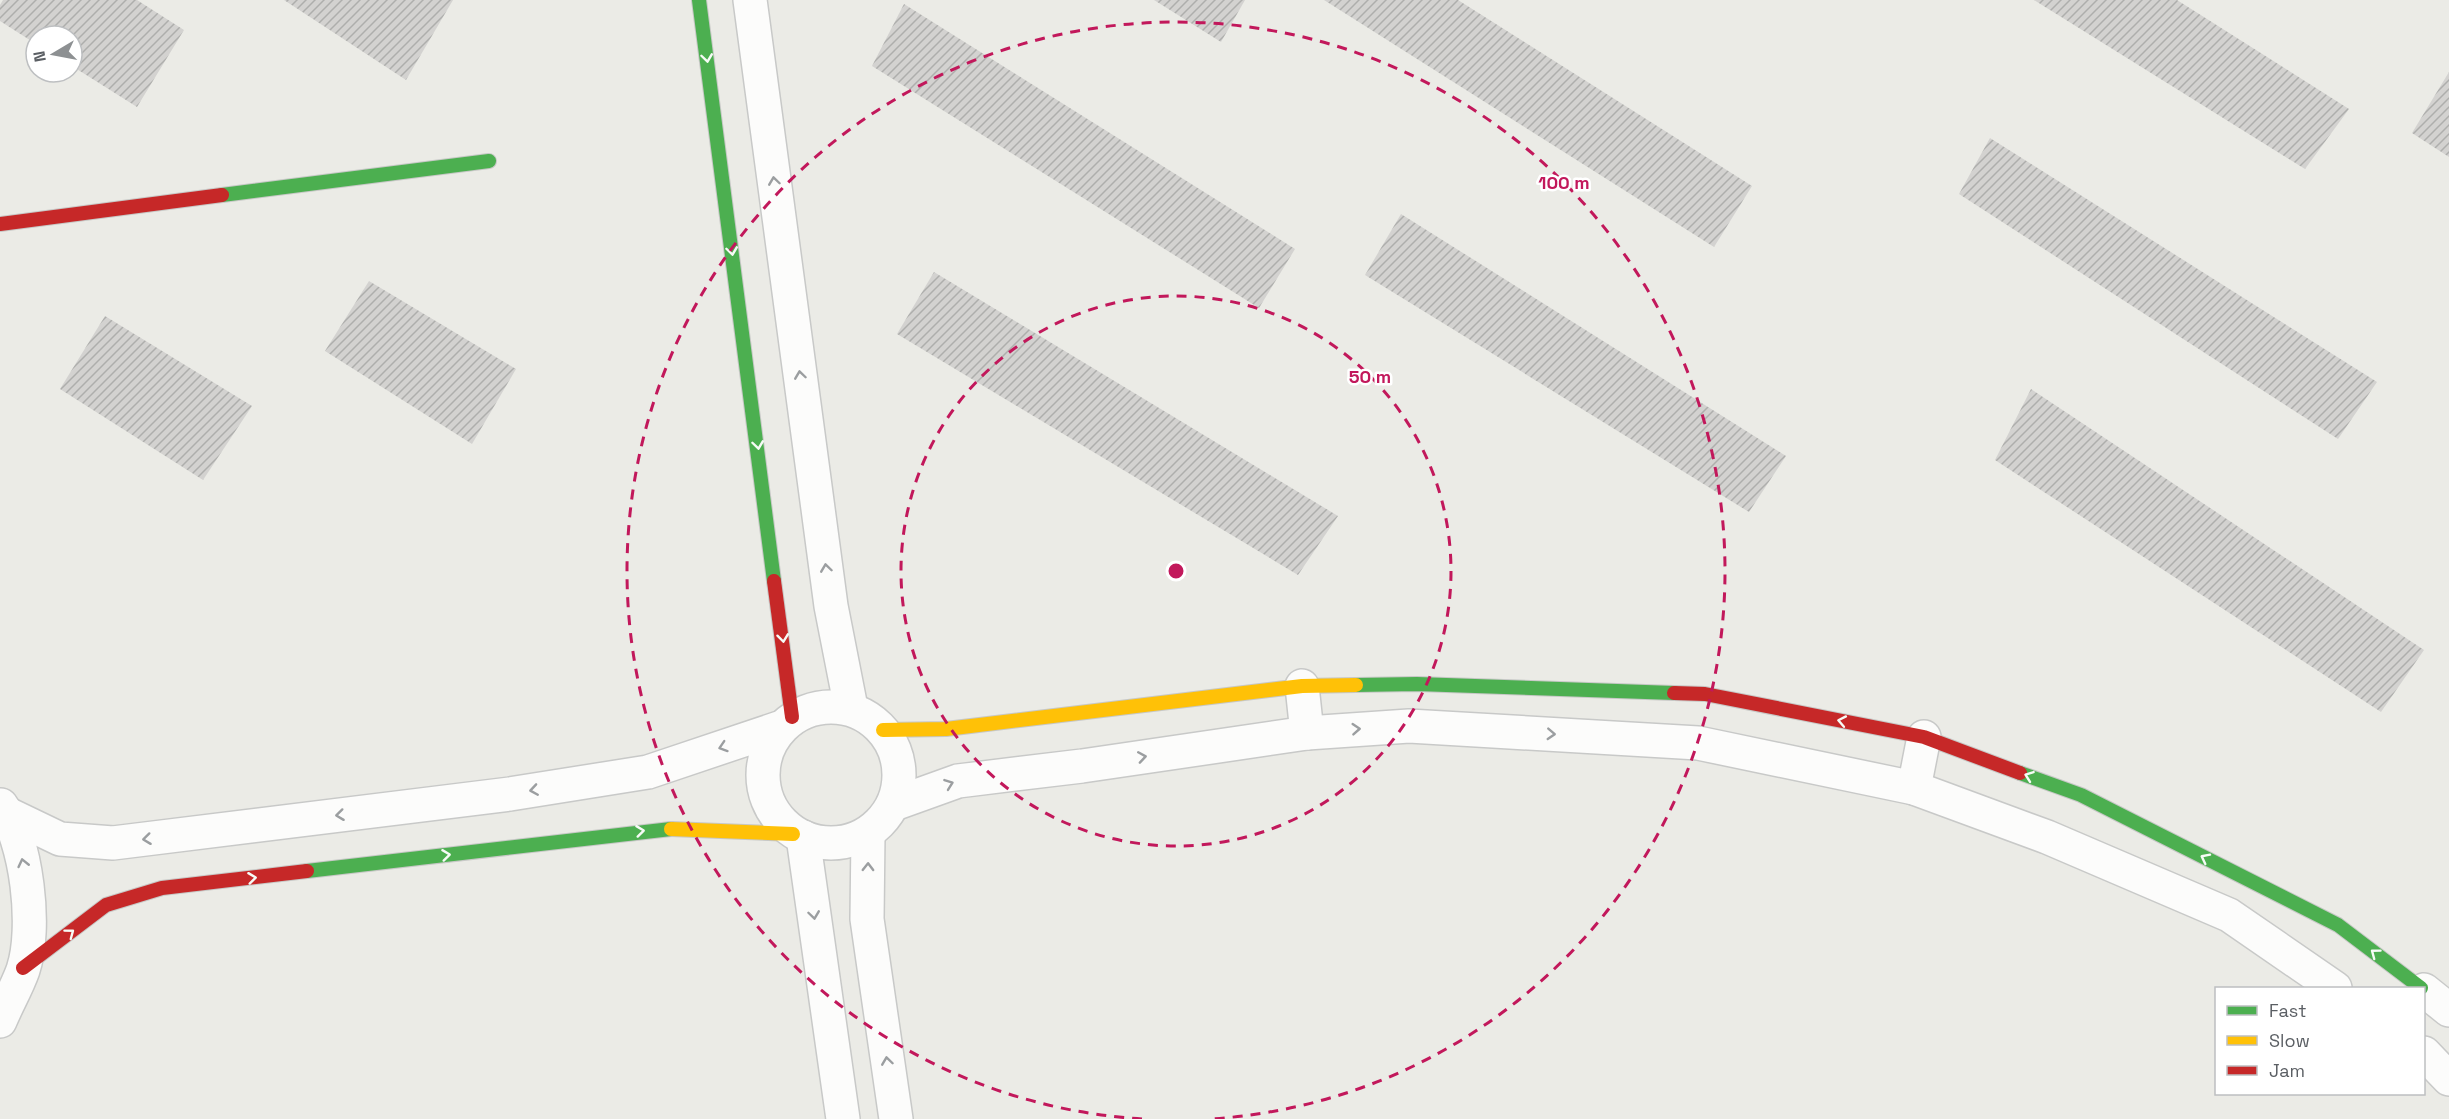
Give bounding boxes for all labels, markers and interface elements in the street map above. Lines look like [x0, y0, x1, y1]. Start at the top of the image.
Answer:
north arrow [24, 24, 84, 84]
text: N [28, 49, 51, 64]
one-way arrow [700, 53, 712, 63]
text: 100 m [1538, 171, 1590, 194]
one-way arrow [769, 177, 781, 186]
one-way arrow [726, 247, 738, 256]
text: 50 m [1349, 365, 1391, 388]
one-way arrow [794, 370, 807, 379]
one-way arrow [751, 440, 763, 449]
centre of rings [1166, 561, 1186, 581]
one-way arrow [820, 563, 832, 572]
one-way arrow [777, 633, 789, 643]
one-way arrow [1837, 715, 1847, 728]
one-way arrow [1351, 723, 1360, 736]
one-way arrow [1546, 727, 1555, 740]
one-way arrow [718, 739, 729, 752]
one-way arrow [1137, 752, 1147, 764]
one-way arrow [2024, 770, 2035, 783]
one-way arrow [943, 779, 954, 791]
one-way arrow [529, 784, 538, 796]
one-way arrow [336, 808, 345, 821]
one-way arrow [635, 826, 644, 838]
one-way arrow [142, 832, 151, 845]
one-way arrow [441, 849, 451, 861]
one-way arrow [2201, 853, 2212, 865]
one-way arrow [17, 858, 30, 868]
one-way arrow [862, 863, 874, 872]
one-way arrow [248, 872, 257, 885]
one-way arrow [808, 911, 820, 920]
one-way arrow [63, 929, 74, 940]
one-way arrow [2370, 949, 2381, 960]
legend [2215, 987, 2425, 1095]
text: Fast [2269, 999, 2306, 1022]
text: Slow [2269, 1029, 2310, 1052]
one-way arrow [882, 1056, 894, 1066]
text: Jam [2269, 1059, 2305, 1082]

